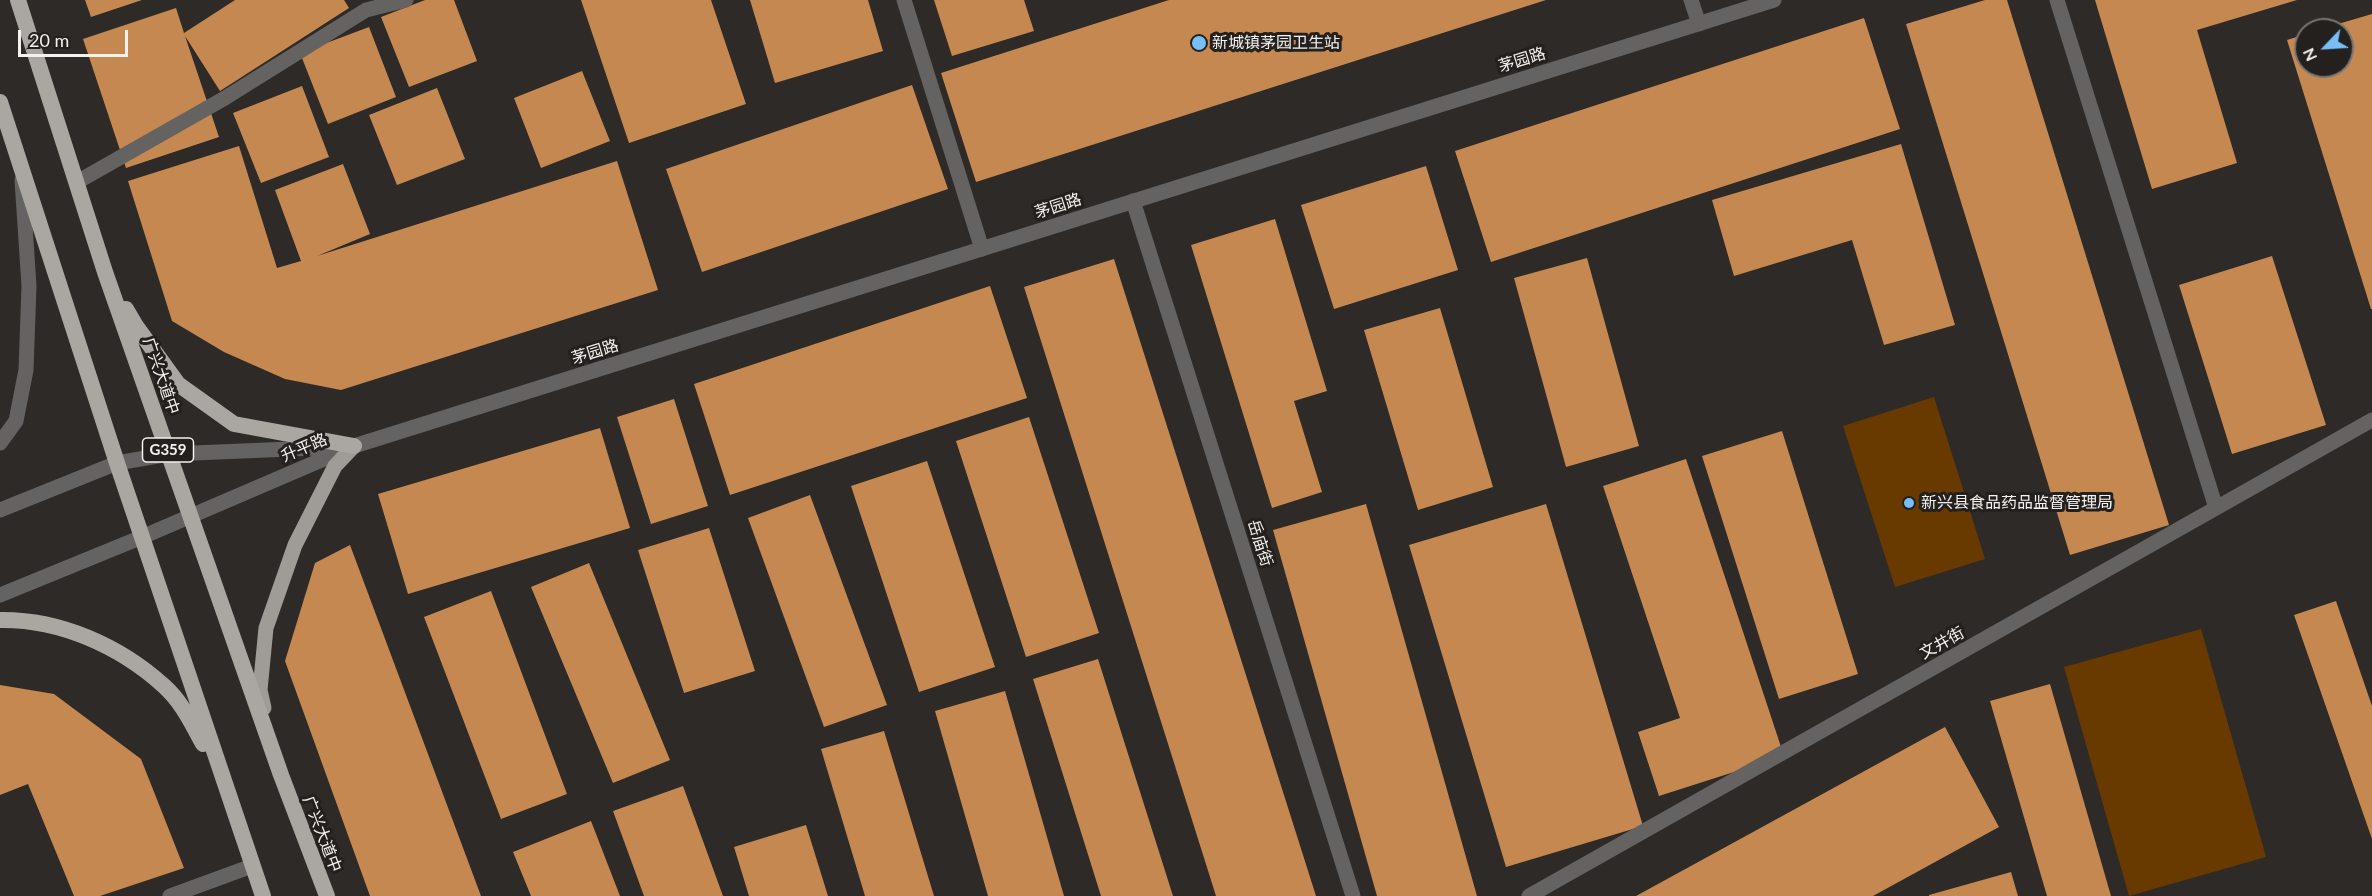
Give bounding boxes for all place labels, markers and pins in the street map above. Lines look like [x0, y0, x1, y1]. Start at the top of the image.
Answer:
place label: 新城镇茅园卫生站 [1212, 33, 1340, 53]
marker: 新城镇茅园卫生站 [1190, 34, 1208, 52]
place label: 新兴县食品药品监督管理局 [1921, 493, 2113, 513]
marker: 新兴县食品药品监督管理局 [1902, 496, 1916, 510]

